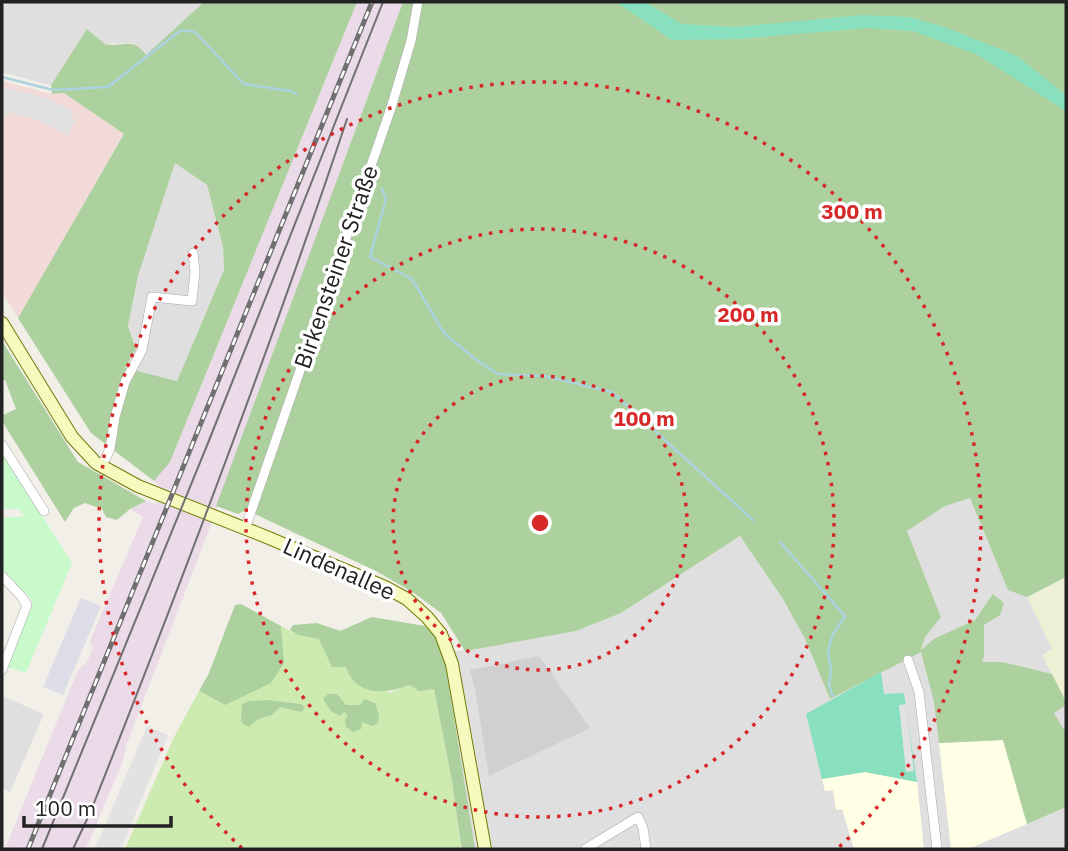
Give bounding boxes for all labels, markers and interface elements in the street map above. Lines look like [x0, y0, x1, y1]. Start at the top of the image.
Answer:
street label: Birkensteiner Straße [286, 161, 384, 372]
text: 300 m [821, 197, 883, 225]
text: 200 m [717, 300, 779, 328]
text: 100 m [613, 404, 675, 432]
centre of rings [528, 511, 552, 535]
street label: Lindenallee [279, 530, 400, 606]
scale bar [24, 784, 172, 828]
text: 100 m [35, 794, 96, 822]

